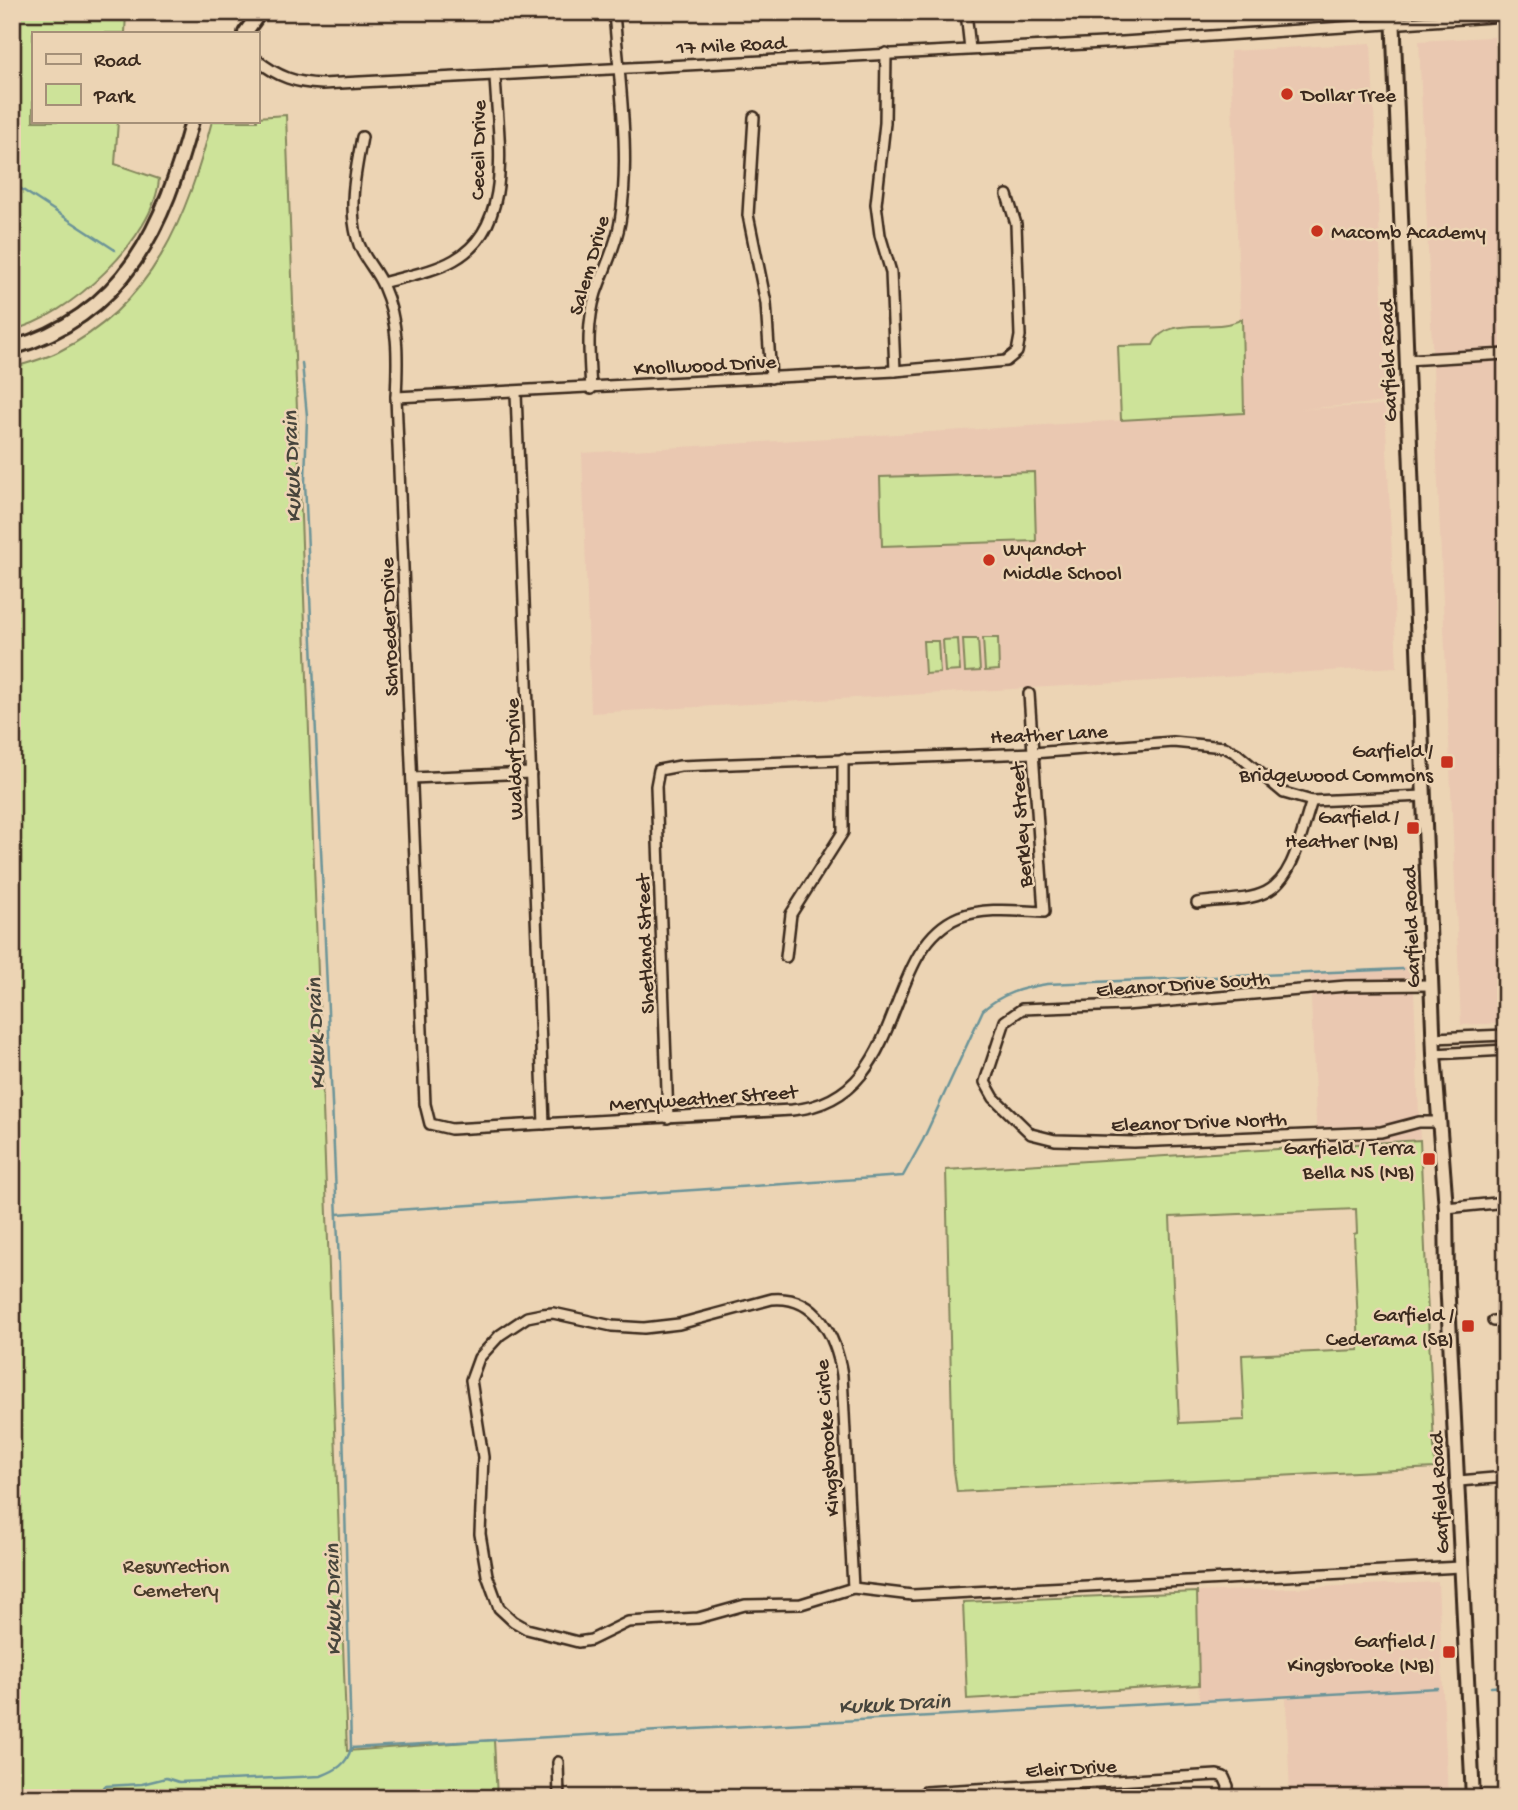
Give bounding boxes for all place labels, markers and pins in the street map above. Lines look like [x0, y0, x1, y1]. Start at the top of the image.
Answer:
place label: Dollar Tree [1299, 85, 1397, 110]
marker: Dollar Tree [1279, 86, 1295, 102]
place label: Macomb Academy [1331, 222, 1486, 247]
marker: Macomb Academy [1309, 223, 1325, 239]
place label: Wyandot Middle School [1003, 539, 1122, 588]
marker: Wyandot Middle School [981, 552, 997, 568]
place label: Garfield / Bridgewood Commons [1238, 741, 1434, 790]
marker: Garfield / Bridgewood Commons [1439, 754, 1455, 770]
place label: Garfield / Heather (NB) [1285, 807, 1399, 856]
marker: Garfield / Heather (NB) [1405, 820, 1421, 836]
place label: Garfield / Terra Bella NS (NB) [1283, 1138, 1416, 1187]
marker: Garfield / Terra Bella NS (NB) [1421, 1151, 1437, 1167]
place label: Garfield / Cederama (SB) [1326, 1305, 1454, 1354]
marker: Garfield / Cederama (SB) [1460, 1318, 1476, 1334]
place label: Garfield / Kingsbrooke (NB) [1287, 1631, 1435, 1680]
marker: Garfield / Kingsbrooke (NB) [1441, 1644, 1457, 1660]

